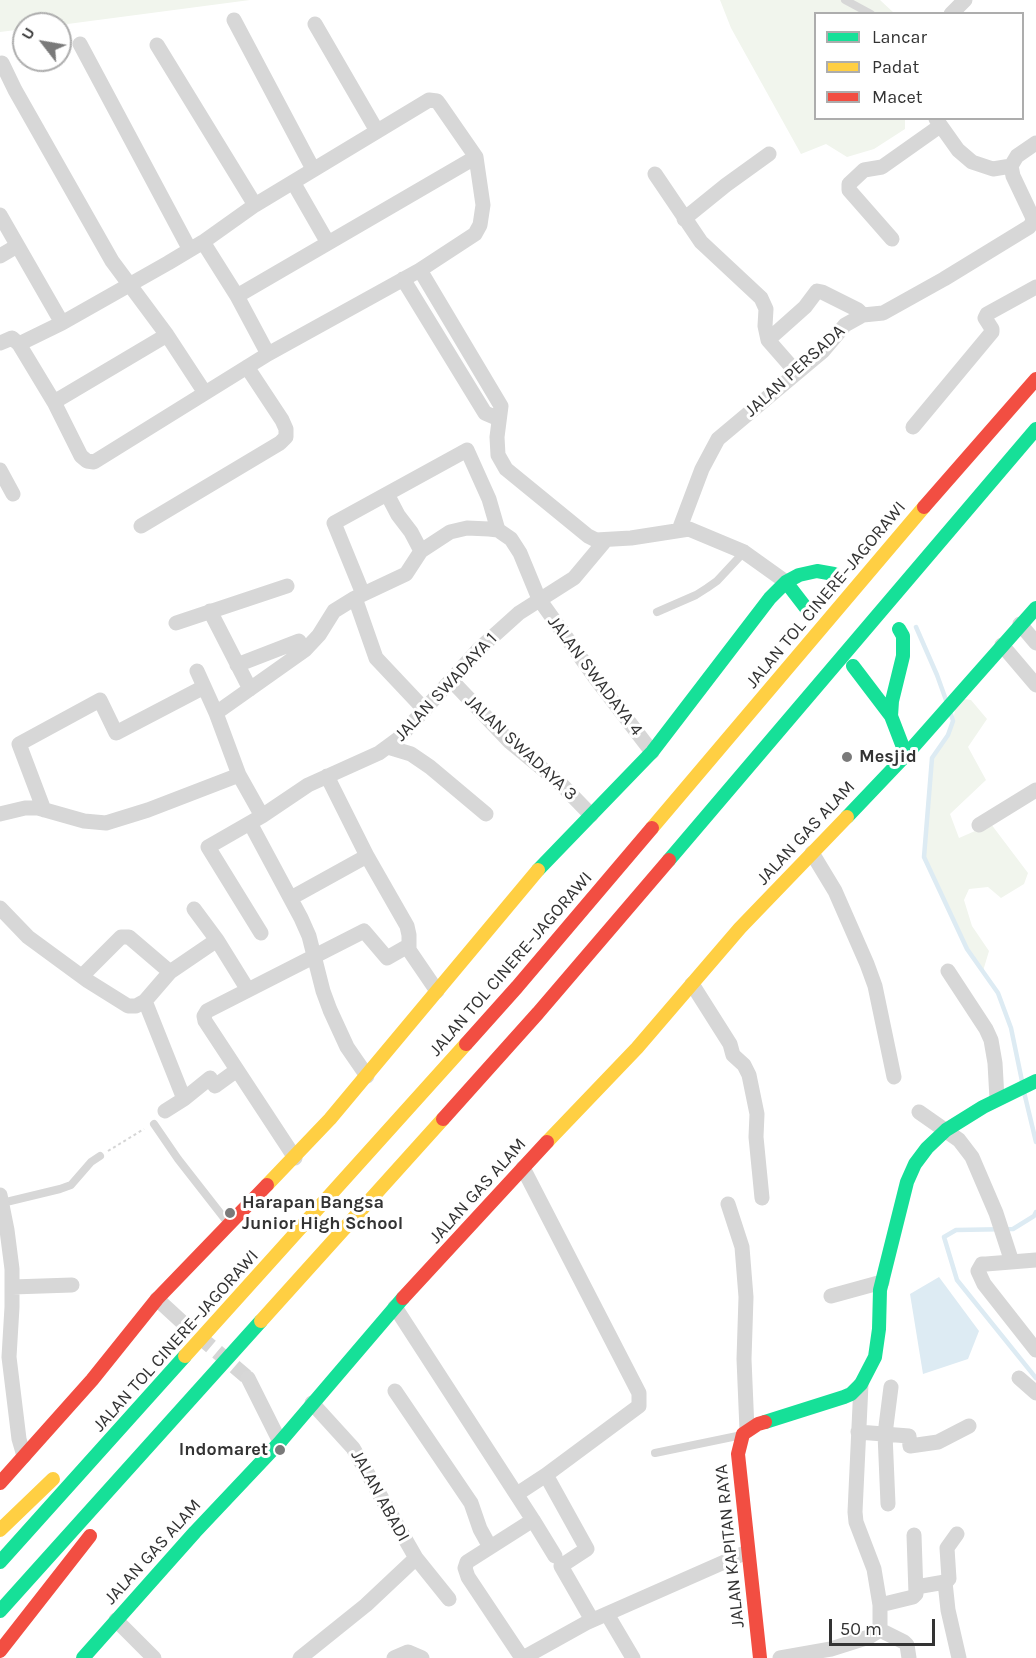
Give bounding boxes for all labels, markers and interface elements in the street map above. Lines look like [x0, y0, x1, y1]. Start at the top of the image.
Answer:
north arrow [12, 12, 72, 72]
legend [814, 12, 1024, 120]
text: U [17, 24, 39, 43]
text: Lancar [872, 26, 927, 48]
text: Padat [872, 56, 919, 78]
text: Macet [872, 86, 922, 108]
street label: JALAN PERSADA [740, 320, 850, 422]
street label: JALAN TOL CINERE–JAGORAWI [741, 497, 911, 693]
street label: JALAN SWADAYA 4 [543, 612, 647, 740]
street label: JALAN SWADAYA 1 [390, 628, 502, 746]
street label: JALAN SWADAYA 3 [460, 691, 582, 805]
place label: Mesjid [859, 746, 917, 768]
marker: Mesjid [840, 750, 854, 764]
street label: JALAN GAS ALAM [752, 776, 860, 890]
street label: JALAN TOL CINERE–JAGORAWI [425, 867, 597, 1061]
street label: JALAN GAS ALAM [425, 1134, 531, 1248]
place label: Harapan Bangsa Junior High School [242, 1192, 403, 1234]
marker: Harapan Bangsa Junior High School [223, 1206, 237, 1220]
street label: JALAN TOL CINERE–JAGORAWI [89, 1246, 263, 1436]
place label: Indomaret [179, 1439, 268, 1461]
marker: Indomaret [273, 1443, 287, 1457]
street label: JALAN ABADI [346, 1446, 414, 1546]
street label: JALAN KAPITAN RAYA [711, 1463, 749, 1629]
street label: JALAN GAS ALAM [100, 1495, 206, 1609]
scale bar [832, 1607, 938, 1645]
text: 50 m [840, 1618, 882, 1640]

